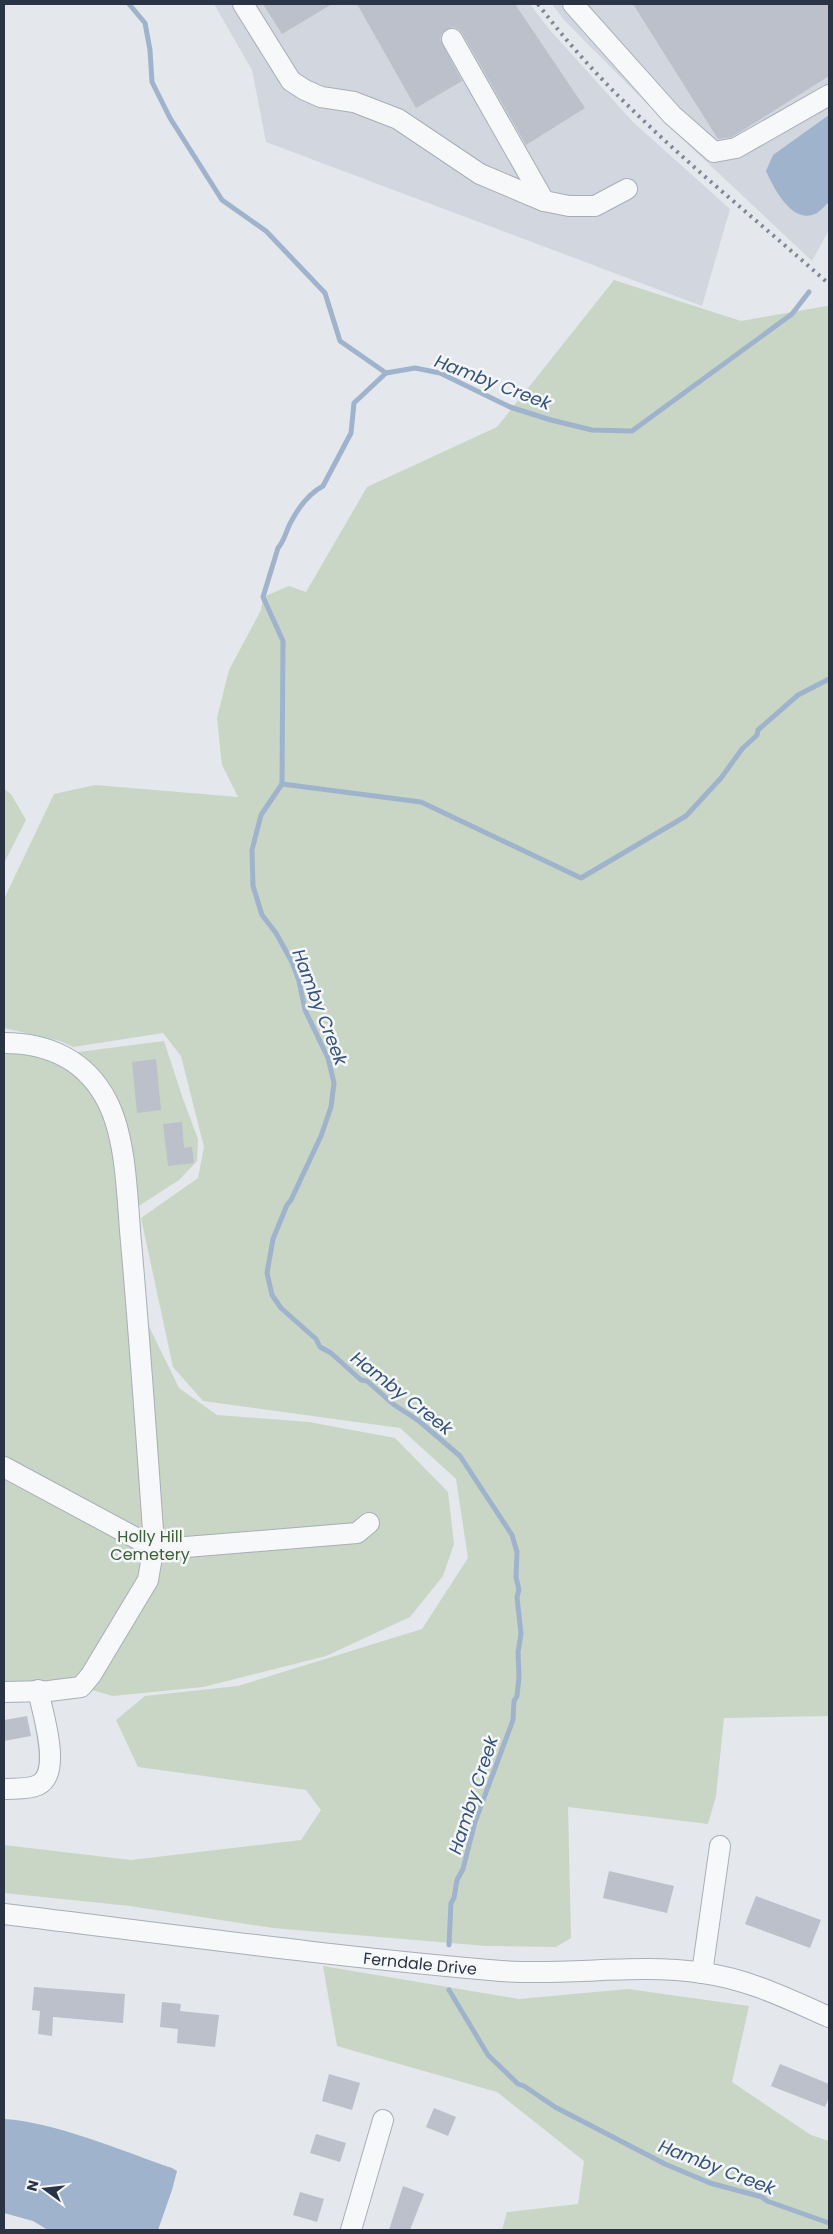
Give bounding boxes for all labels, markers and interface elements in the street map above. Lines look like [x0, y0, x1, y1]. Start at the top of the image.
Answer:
water label: Hamby Creek [431, 348, 556, 416]
water label: Hamby Creek [286, 945, 354, 1070]
water label: Hamby Creek [346, 1345, 459, 1441]
park label: Holly Hill Cemetery [110, 1525, 190, 1566]
water label: Hamby Creek [442, 1732, 504, 1857]
street label: Ferndale Drive [362, 1946, 478, 1980]
water label: Hamby Creek [655, 2133, 780, 2201]
north arrow [20, 2164, 70, 2214]
text: N [21, 2178, 43, 2193]

